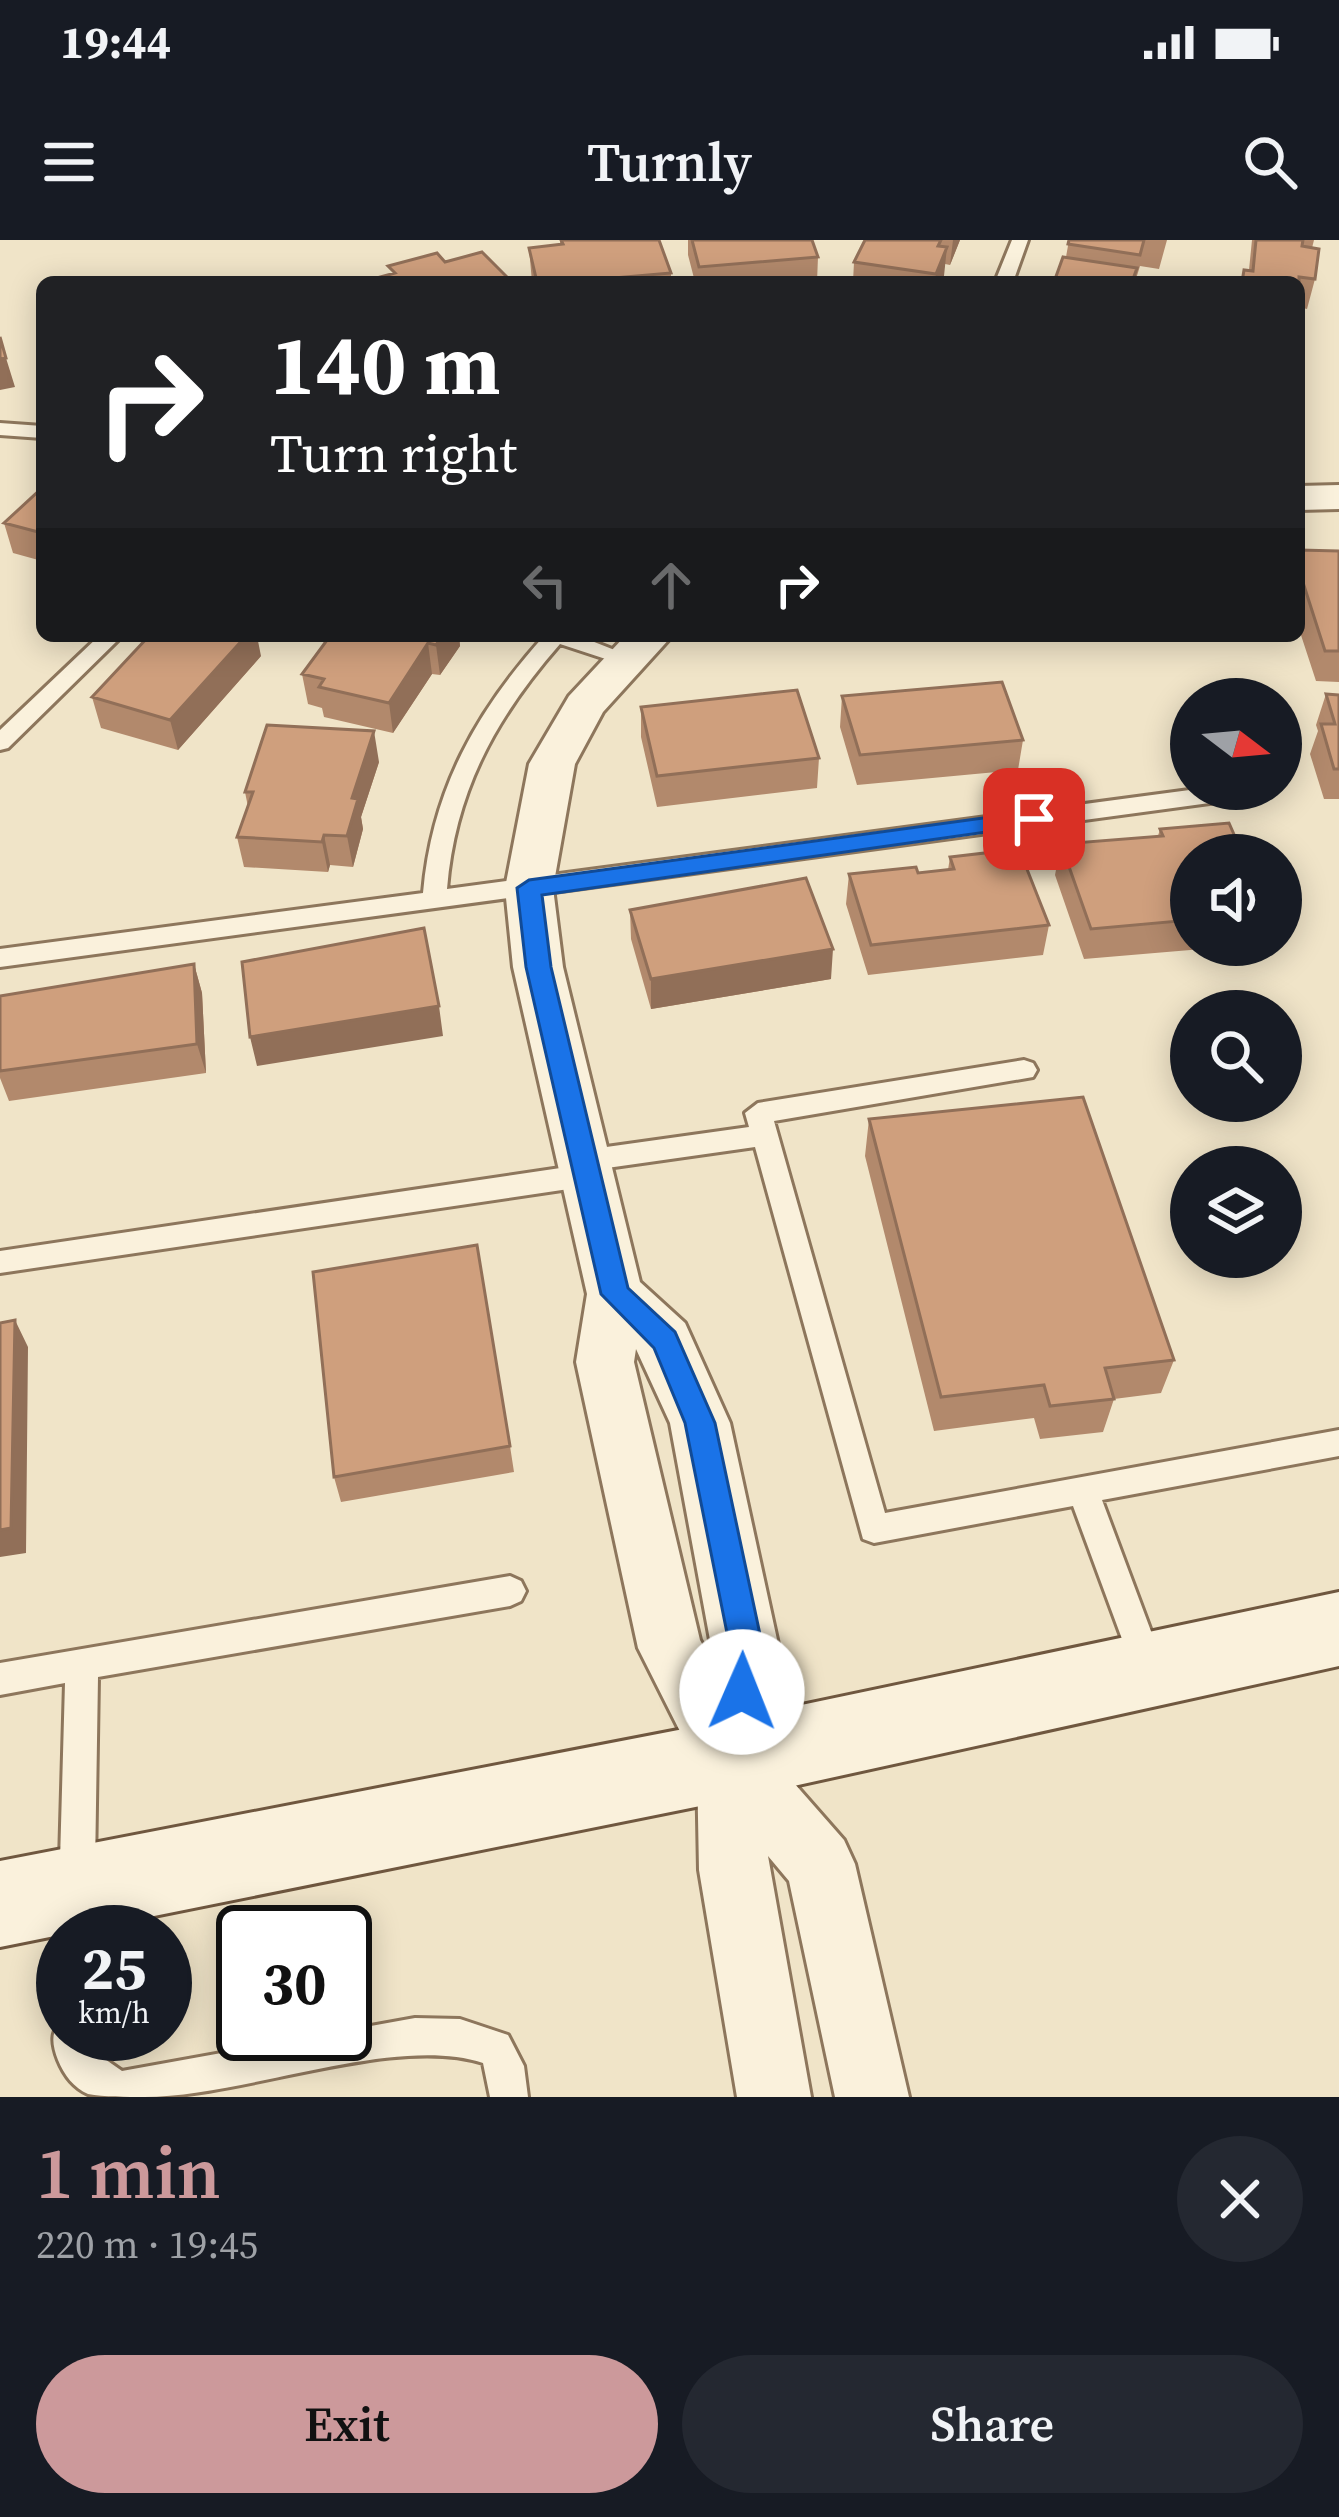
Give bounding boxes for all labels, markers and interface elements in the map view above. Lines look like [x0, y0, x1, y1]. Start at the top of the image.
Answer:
text: 19:44 [60, 11, 171, 73]
text: Turnly [587, 125, 752, 199]
icon: menu [36, 129, 102, 195]
icon: search [1237, 129, 1303, 195]
text: 140 m [270, 307, 501, 422]
icon: right [72, 324, 228, 480]
text: Turn right [270, 416, 517, 490]
icon: left [512, 552, 578, 618]
icon: ahead [638, 552, 704, 618]
icon: right [764, 552, 830, 618]
north arrow [1170, 678, 1302, 810]
map controls [1170, 678, 1302, 1278]
pin [983, 768, 1085, 870]
icon: arrive [1001, 786, 1067, 852]
button: sound [1170, 834, 1302, 966]
button: search [1170, 990, 1302, 1122]
button: layers [1170, 1146, 1302, 1278]
position arrow [679, 1629, 805, 1755]
speed limit sign: 30 [216, 1905, 372, 2061]
text: 25 [81, 1927, 147, 2009]
text: km/h [78, 1992, 150, 2033]
text: 1 min [36, 2123, 221, 2222]
button: close [1177, 2136, 1303, 2262]
text: 220 m · 19:45 [36, 2218, 258, 2271]
button: Exit [36, 2355, 658, 2493]
button: Share [682, 2355, 1303, 2493]

